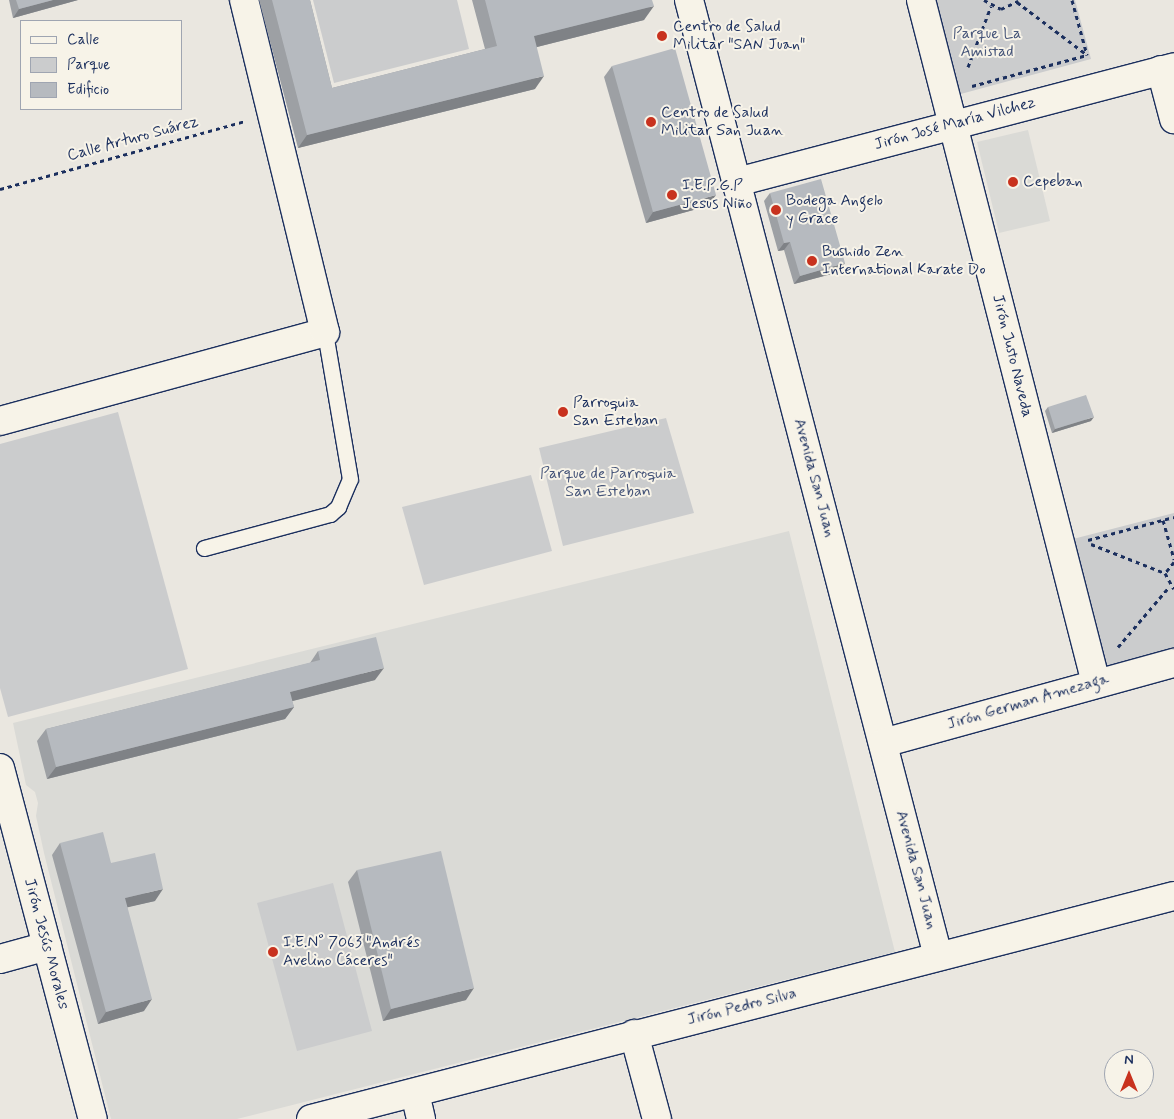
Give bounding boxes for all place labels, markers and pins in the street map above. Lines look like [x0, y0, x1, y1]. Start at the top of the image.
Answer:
place label: Centro de Salud Militar "SAN Juan" [673, 17, 807, 55]
marker: Centro de Salud Militar "SAN Juan" [655, 29, 669, 43]
place label: Centro de Salud Militar San Juan [661, 103, 780, 141]
marker: Centro de Salud Militar San Juan [645, 116, 657, 128]
place label: Cepeban [1023, 172, 1083, 192]
place label: I.E.P.G.P Jesus Niño [682, 176, 752, 214]
marker: Cepeban [1007, 176, 1019, 188]
marker: I.E.P.G.P Jesus Niño [666, 189, 678, 201]
place label: Bodega Angelo y Grace [786, 191, 883, 229]
marker: Bodega Angelo y Grace [770, 204, 782, 216]
place label: Bushido Zen International Karate Do [822, 242, 987, 280]
marker: Bushido Zen International Karate Do [806, 255, 818, 267]
place label: Parroquia San Esteban [573, 393, 656, 431]
marker: Parroquia San Esteban [557, 406, 569, 418]
place label: I.E.N° 7063 "Andrés Avelino Cáceres" [283, 933, 420, 971]
marker: I.E.N° 7063 "Andrés Avelino Cáceres" [267, 946, 279, 958]

